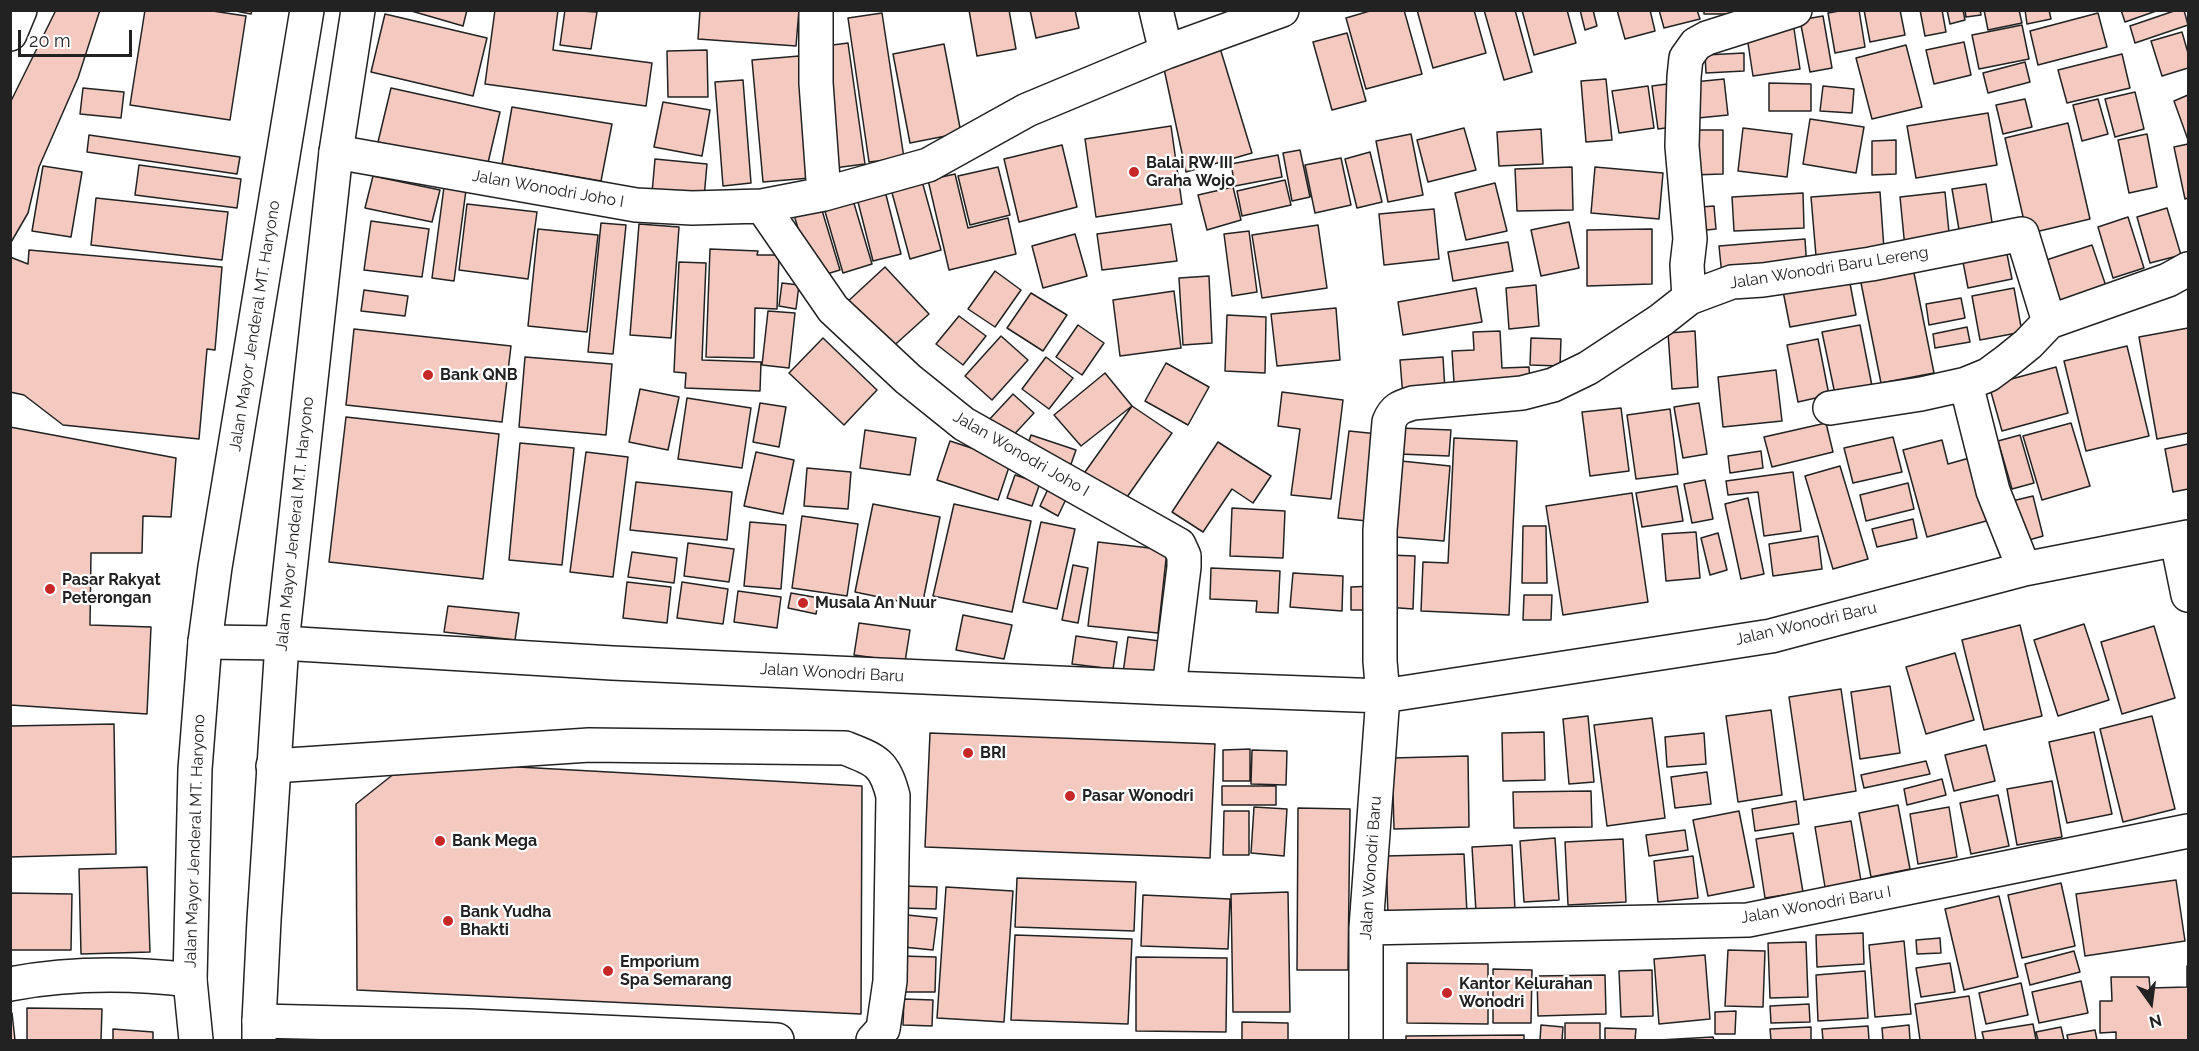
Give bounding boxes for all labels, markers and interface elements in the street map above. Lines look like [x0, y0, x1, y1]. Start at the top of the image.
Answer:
scale bar [21, 18, 135, 56]
text: 20 m [29, 30, 71, 51]
place label: Balai RW III Graha Wojo [1146, 153, 1235, 191]
marker: Balai RW III Graha Wojo [1127, 165, 1141, 179]
street label: Jalan Wonodri Joho I [471, 166, 625, 212]
street label: Jalan Mayor Jenderal MT. Haryono [226, 199, 284, 453]
street label: Jalan Wonodri Baru Lereng [1728, 243, 1930, 293]
place label: Bank QNB [440, 365, 518, 385]
marker: Bank QNB [421, 368, 435, 382]
street label: Jalan Mayor Jenderal M.T. Haryono [272, 396, 318, 652]
street label: Jalan Wonodri Joho I [950, 407, 1092, 501]
place label: Pasar Rakyat Peterongan [62, 570, 161, 608]
marker: Pasar Rakyat Peterongan [43, 582, 57, 596]
place label: Musala An Nuur [815, 593, 936, 613]
marker: Musala An Nuur [796, 596, 810, 610]
street label: Jalan Wonodri Baru [1733, 598, 1879, 650]
street label: Jalan Wonodri Baru [759, 660, 905, 686]
street label: Jalan Mayor Jenderal MT. Haryono [181, 714, 209, 968]
place label: BRI [980, 743, 1006, 763]
marker: BRI [961, 746, 975, 760]
place label: Pasar Wonodri [1082, 786, 1194, 806]
marker: Pasar Wonodri [1063, 789, 1077, 803]
street label: Jalan Wonodri Baru [1356, 795, 1386, 941]
place label: Bank Mega [452, 831, 537, 851]
marker: Bank Mega [433, 834, 447, 848]
street label: Jalan Wonodri Baru I [1739, 882, 1893, 928]
place label: Bank Yudha Bhakti [460, 902, 551, 940]
marker: Bank Yudha Bhakti [441, 914, 455, 928]
place label: Emporium Spa Semarang [620, 952, 732, 990]
marker: Emporium Spa Semarang [601, 964, 615, 978]
north arrow [2121, 973, 2181, 1033]
place label: Kantor Kelurahan Wonodri [1459, 974, 1593, 1012]
marker: Kantor Kelurahan Wonodri [1440, 986, 1454, 1000]
text: N [2147, 1010, 2164, 1032]

